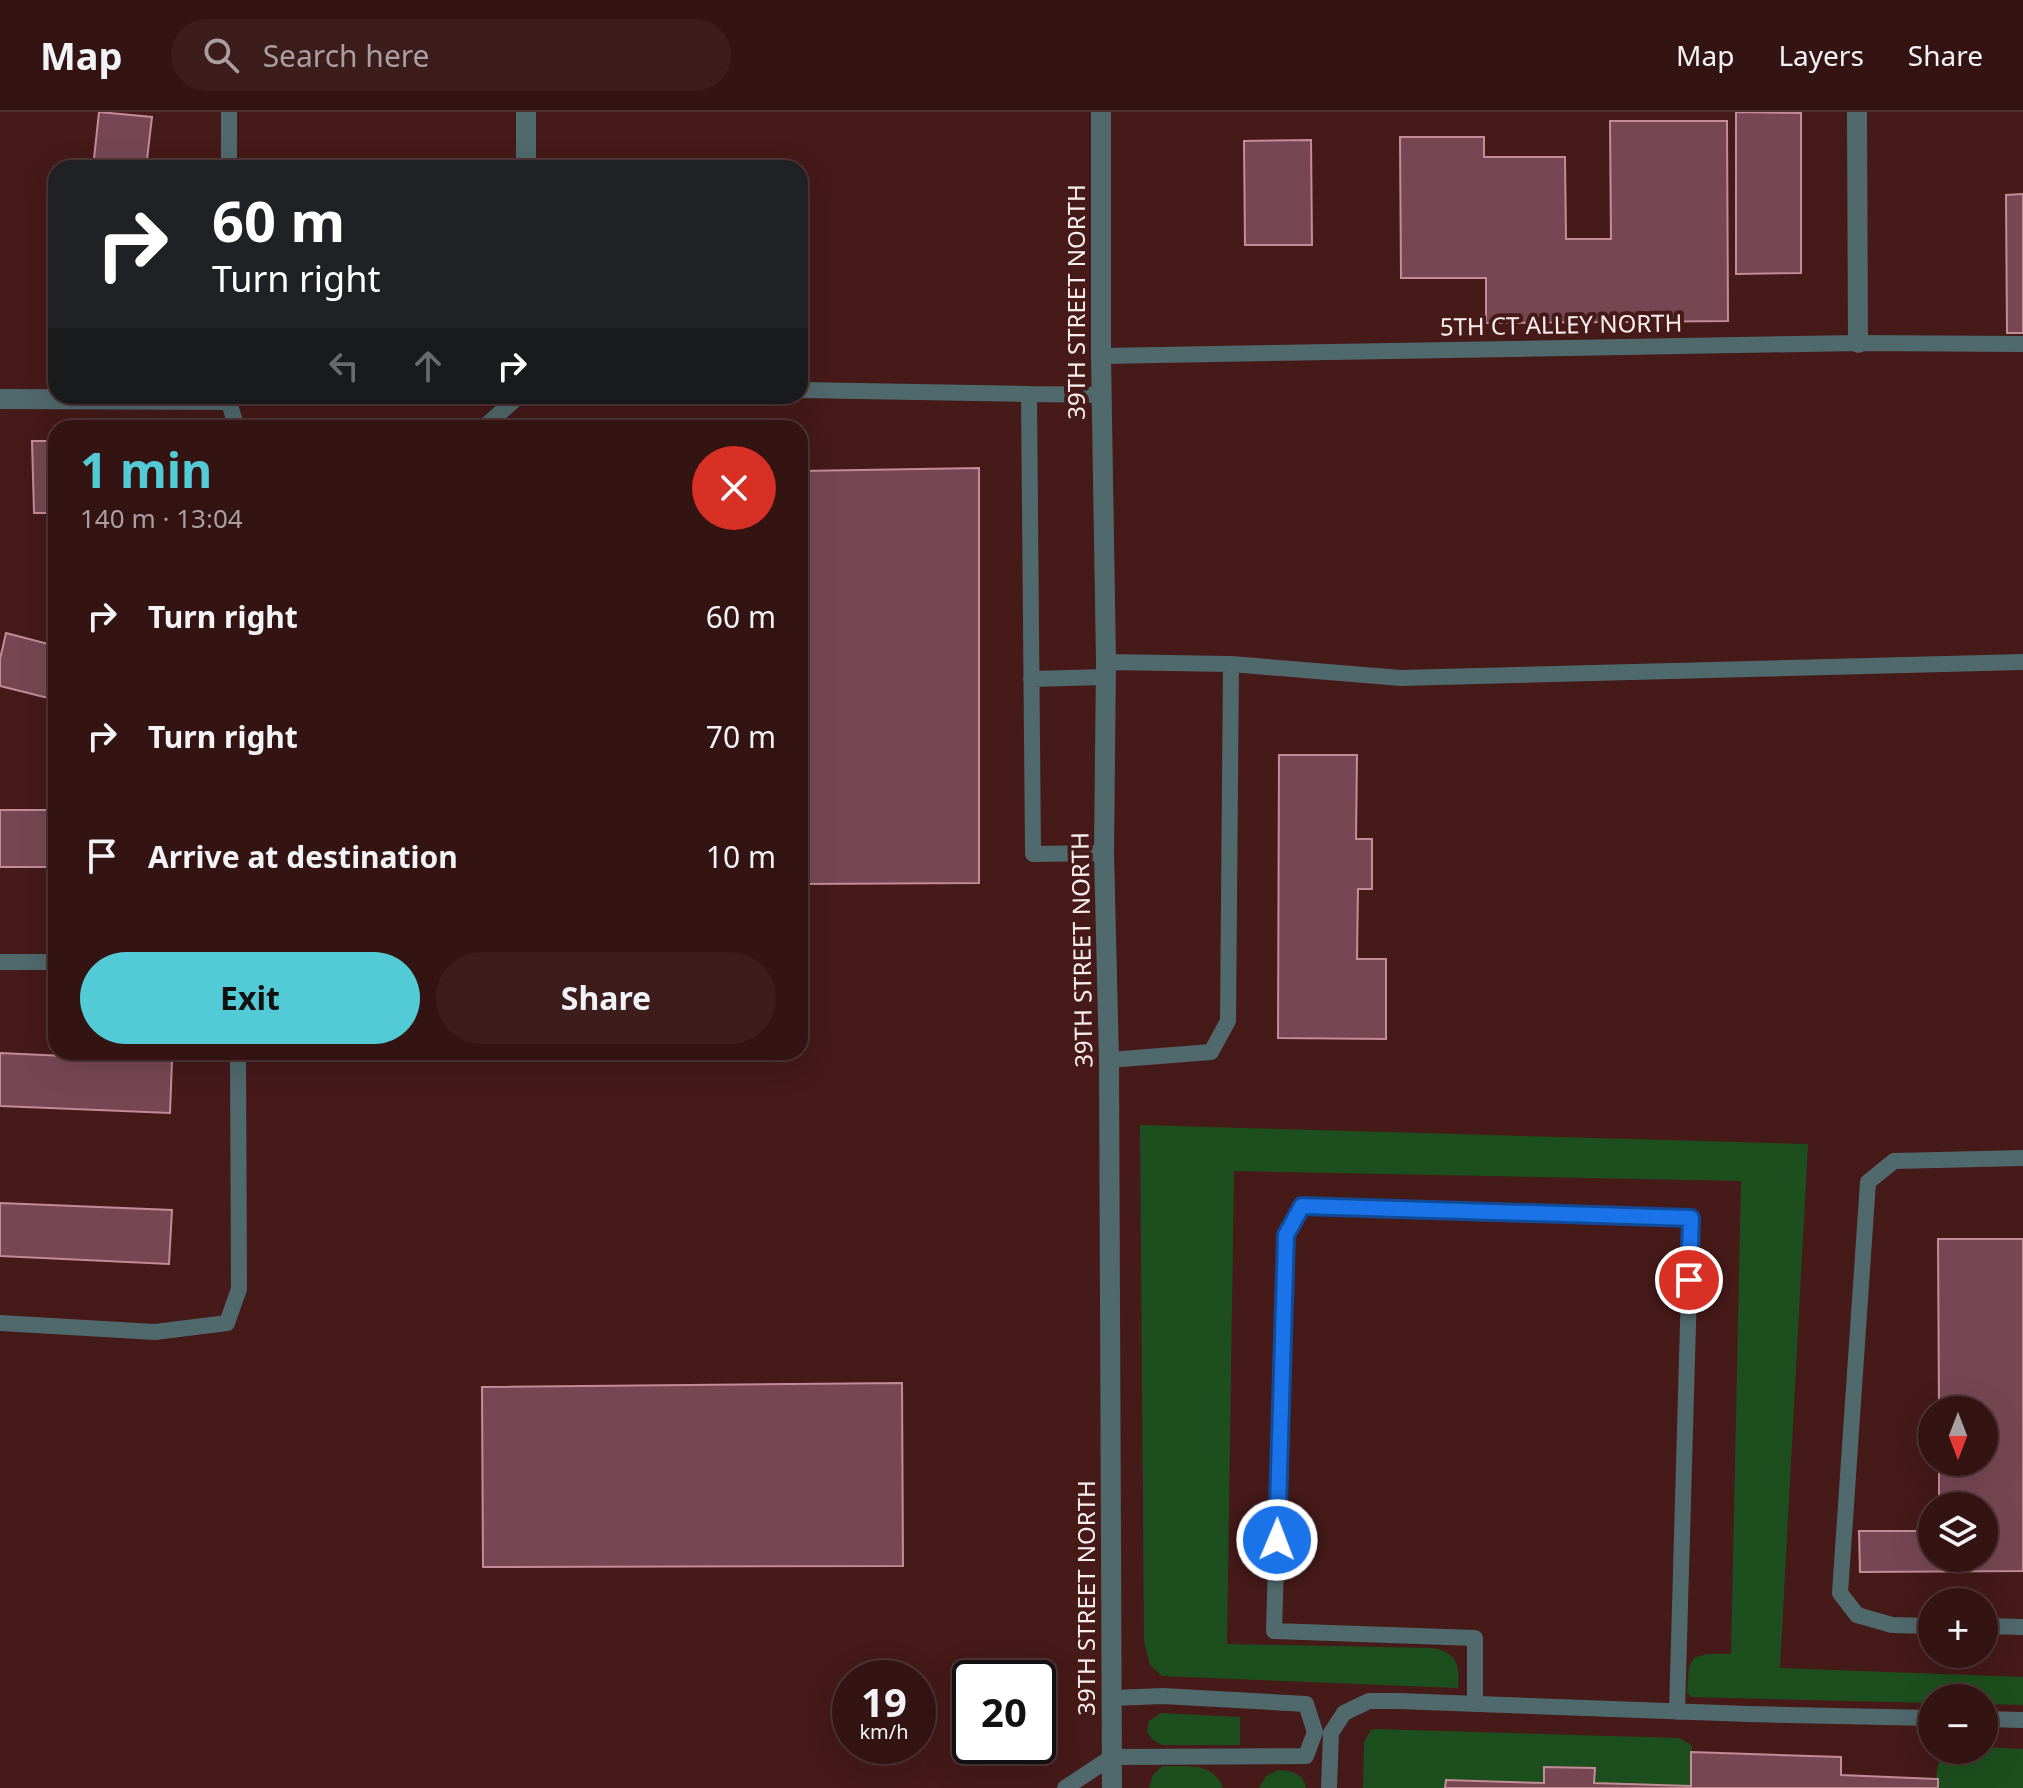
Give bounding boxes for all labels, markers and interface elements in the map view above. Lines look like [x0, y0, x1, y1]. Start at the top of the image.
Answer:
search box [171, 19, 731, 91]
text: Map [40, 29, 123, 81]
icon: search [199, 33, 243, 77]
text: Search here [263, 35, 430, 76]
text: Map [1676, 36, 1734, 74]
text: Layers [1778, 36, 1864, 74]
text: Share [1908, 36, 1983, 74]
text: 60 m [212, 182, 345, 258]
street label: 39TH STREET NORTH [1059, 184, 1092, 420]
icon: right [80, 192, 184, 296]
text: Turn right [212, 254, 380, 303]
street label: 5TH CT ALLEY NORTH [1439, 305, 1683, 343]
icon: left [322, 344, 366, 388]
icon: ahead [406, 344, 450, 388]
icon: right [490, 344, 534, 388]
text: 1 min [80, 437, 212, 502]
button: close [692, 446, 776, 530]
text: 140 m · 13:04 [80, 500, 243, 536]
icon: right [80, 594, 124, 638]
text: Turn right [148, 596, 298, 637]
text: 60 m [706, 596, 776, 637]
icon: right [80, 714, 124, 758]
text: Turn right [148, 716, 298, 757]
text: 70 m [706, 716, 776, 757]
street label: 39TH STREET NORTH [1062, 832, 1100, 1068]
icon: arrive [80, 834, 124, 878]
text: Arrive at destination [148, 836, 458, 877]
text: 10 m [706, 836, 776, 877]
button: Exit [80, 952, 420, 1044]
button: Share [436, 952, 776, 1044]
pin [1655, 1246, 1723, 1314]
icon: arrive [1667, 1258, 1711, 1302]
north arrow [1918, 1396, 1998, 1476]
map controls [1918, 1396, 1998, 1764]
street label: 39TH STREET NORTH [1069, 1480, 1102, 1716]
button: layers [1918, 1492, 1998, 1572]
position arrow [1235, 1498, 1319, 1582]
button: + [1918, 1588, 1998, 1668]
speed limit sign: 20 [952, 1660, 1056, 1764]
text: 19 [861, 1674, 907, 1729]
button: − [1918, 1684, 1998, 1764]
text: km/h [859, 1718, 909, 1745]

